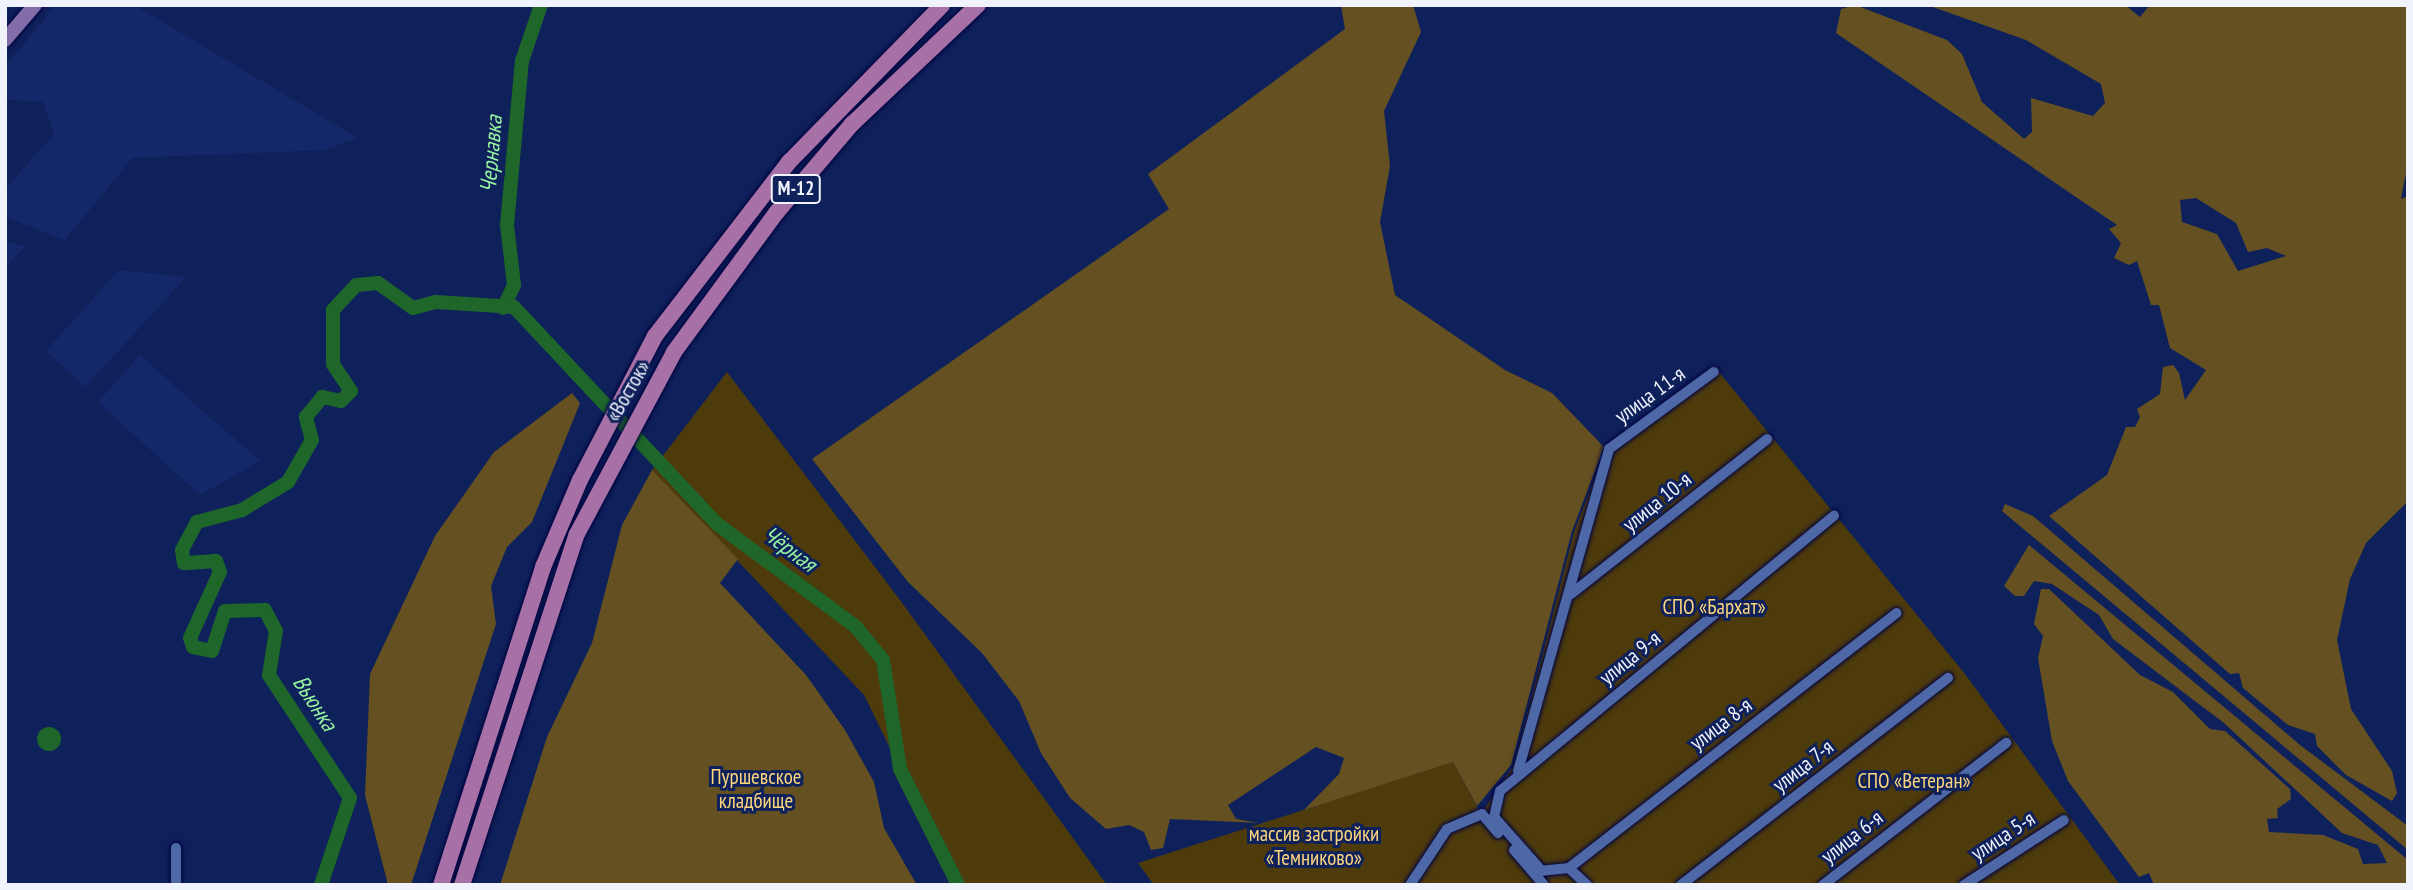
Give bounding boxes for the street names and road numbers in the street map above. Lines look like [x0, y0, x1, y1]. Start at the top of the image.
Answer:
road number: М-12 [770, 174, 822, 204]
street label: «Восток» [601, 356, 655, 426]
street label: улица 11-я [1610, 361, 1690, 429]
street label: улица 10-я [1618, 467, 1696, 537]
street label: улица 9-я [1594, 626, 1666, 690]
street label: улица 8-я [1685, 693, 1757, 755]
street label: улица 7-я [1768, 734, 1838, 798]
street label: улица 6-я [1816, 805, 1888, 869]
street label: улица 5-я [1966, 806, 2040, 866]

